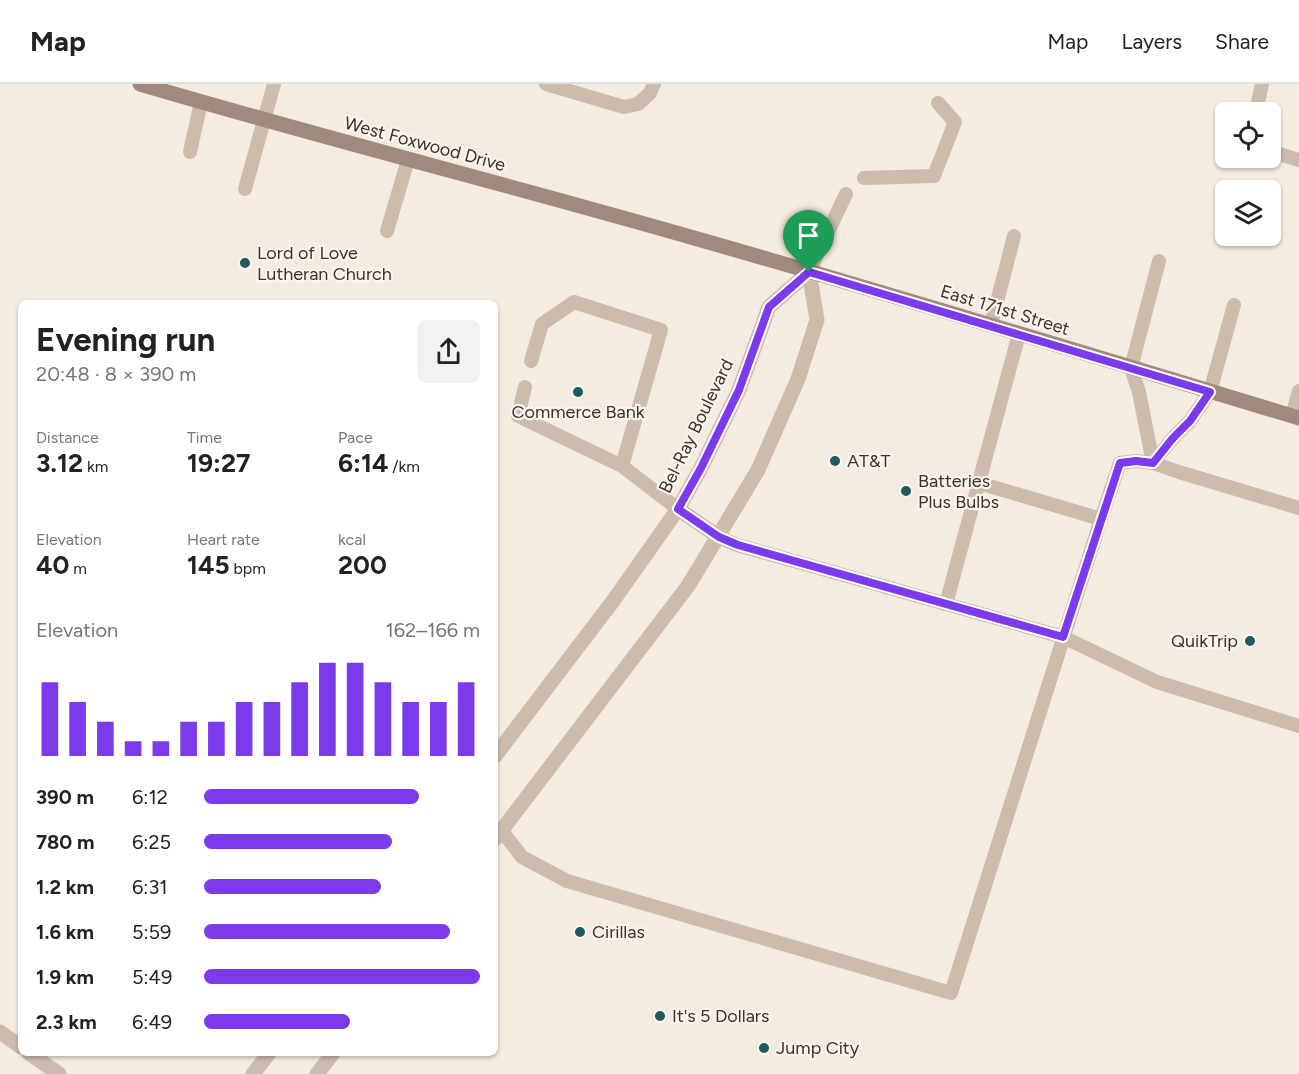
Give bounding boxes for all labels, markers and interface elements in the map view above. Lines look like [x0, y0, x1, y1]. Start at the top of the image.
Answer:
text: Map [30, 24, 86, 58]
text: Map [1048, 29, 1088, 54]
text: Layers [1121, 29, 1182, 54]
text: Share [1215, 29, 1269, 54]
map controls [1215, 102, 1281, 246]
button: locate [1215, 102, 1281, 168]
street label: West Foxwood Drive [342, 112, 508, 176]
button: layers [1215, 180, 1281, 246]
pin [783, 210, 834, 272]
icon: arrive [792, 219, 825, 252]
place label: Lord of Love Lutheran Church [257, 242, 392, 285]
marker: Lord of Love Lutheran Church [238, 256, 252, 270]
street label: East 171st Street [938, 280, 1072, 340]
text: Evening run [36, 320, 215, 359]
button: share [417, 320, 480, 383]
street label: Bel-Ray Boulevard [654, 355, 738, 497]
text: 20:48 · 8 × 390 m [36, 362, 196, 386]
marker: Commerce Bank [571, 385, 585, 399]
place label: Commerce Bank [512, 401, 645, 423]
text: Distance [36, 428, 99, 447]
text: Time [187, 428, 222, 447]
text: Pace [338, 428, 373, 447]
text: 3.12 [36, 447, 83, 479]
text: 19:27 [187, 447, 250, 479]
text: 6:14 [338, 447, 388, 479]
place label: AT&T [847, 450, 890, 472]
marker: AT&T [828, 454, 842, 468]
text: km [83, 457, 108, 476]
text: /km [388, 457, 420, 476]
place label: Batteries Plus Bulbs [918, 470, 999, 513]
marker: Batteries Plus Bulbs [899, 484, 913, 498]
text: Elevation [36, 530, 102, 549]
text: Heart rate [187, 530, 260, 549]
text: kcal [338, 530, 366, 549]
text: 40 [36, 549, 69, 581]
text: 145 [187, 549, 230, 581]
text: 200 [338, 549, 387, 581]
text: m [69, 559, 87, 578]
text: bpm [230, 559, 266, 578]
text: Elevation [36, 618, 118, 642]
text: 162–166 m [385, 618, 480, 642]
place label: QuikTrip [1171, 630, 1238, 652]
marker: QuikTrip [1243, 634, 1257, 648]
text: 390 m [36, 785, 94, 809]
text: 6:12 [132, 785, 168, 809]
text: 780 m [36, 830, 95, 854]
text: 6:25 [132, 830, 171, 854]
text: 1.2 km [36, 875, 94, 899]
text: 6:31 [132, 875, 168, 899]
text: 1.6 km [36, 920, 94, 944]
text: 5:59 [132, 920, 171, 944]
place label: Cirillas [592, 921, 645, 943]
marker: Cirillas [573, 925, 587, 939]
text: 1.9 km [36, 965, 94, 989]
text: 5:49 [132, 965, 172, 989]
place label: It's 5 Dollars [672, 1005, 769, 1027]
marker: It's 5 Dollars [653, 1009, 667, 1023]
text: 2.3 km [36, 1010, 97, 1034]
text: 6:49 [132, 1010, 172, 1034]
place label: Jump City [776, 1037, 860, 1059]
marker: Jump City [757, 1041, 771, 1055]

